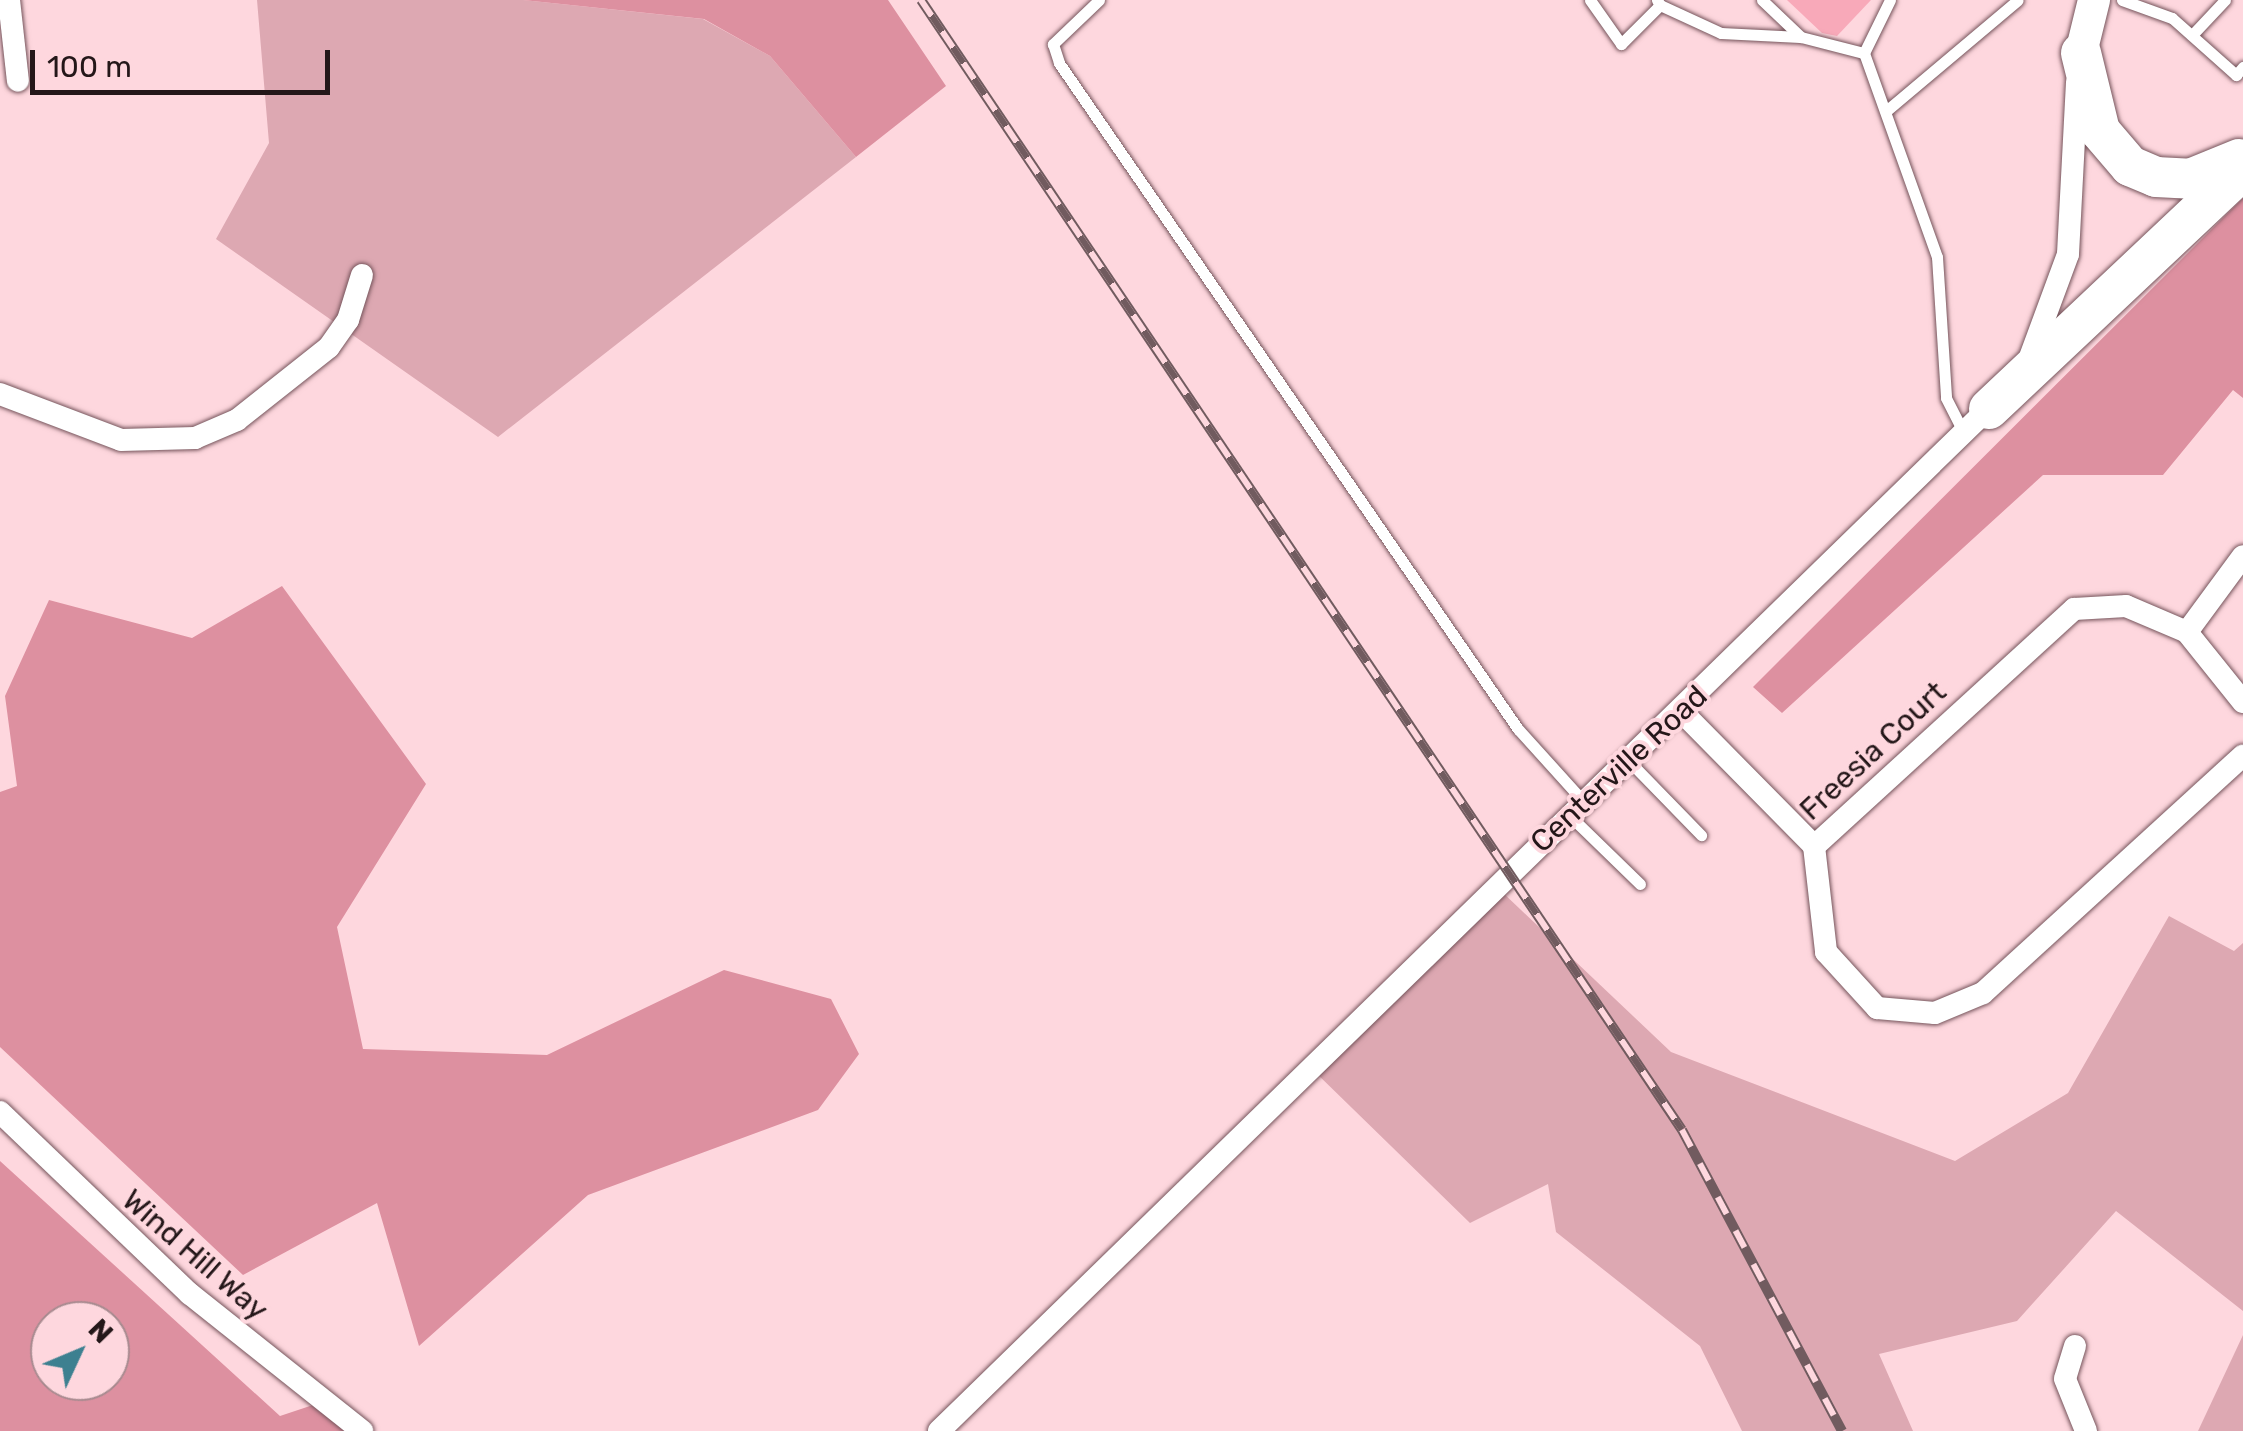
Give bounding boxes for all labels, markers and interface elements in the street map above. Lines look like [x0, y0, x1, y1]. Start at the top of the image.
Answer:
scale bar [35, 30, 335, 92]
text: 100 m [47, 49, 132, 85]
street label: Freesia Court [1792, 674, 1954, 828]
street label: Centerville Road [1523, 678, 1715, 860]
street label: Wind Hill Way [115, 1182, 275, 1328]
north arrow [30, 1301, 130, 1401]
text: N [82, 1312, 119, 1350]

